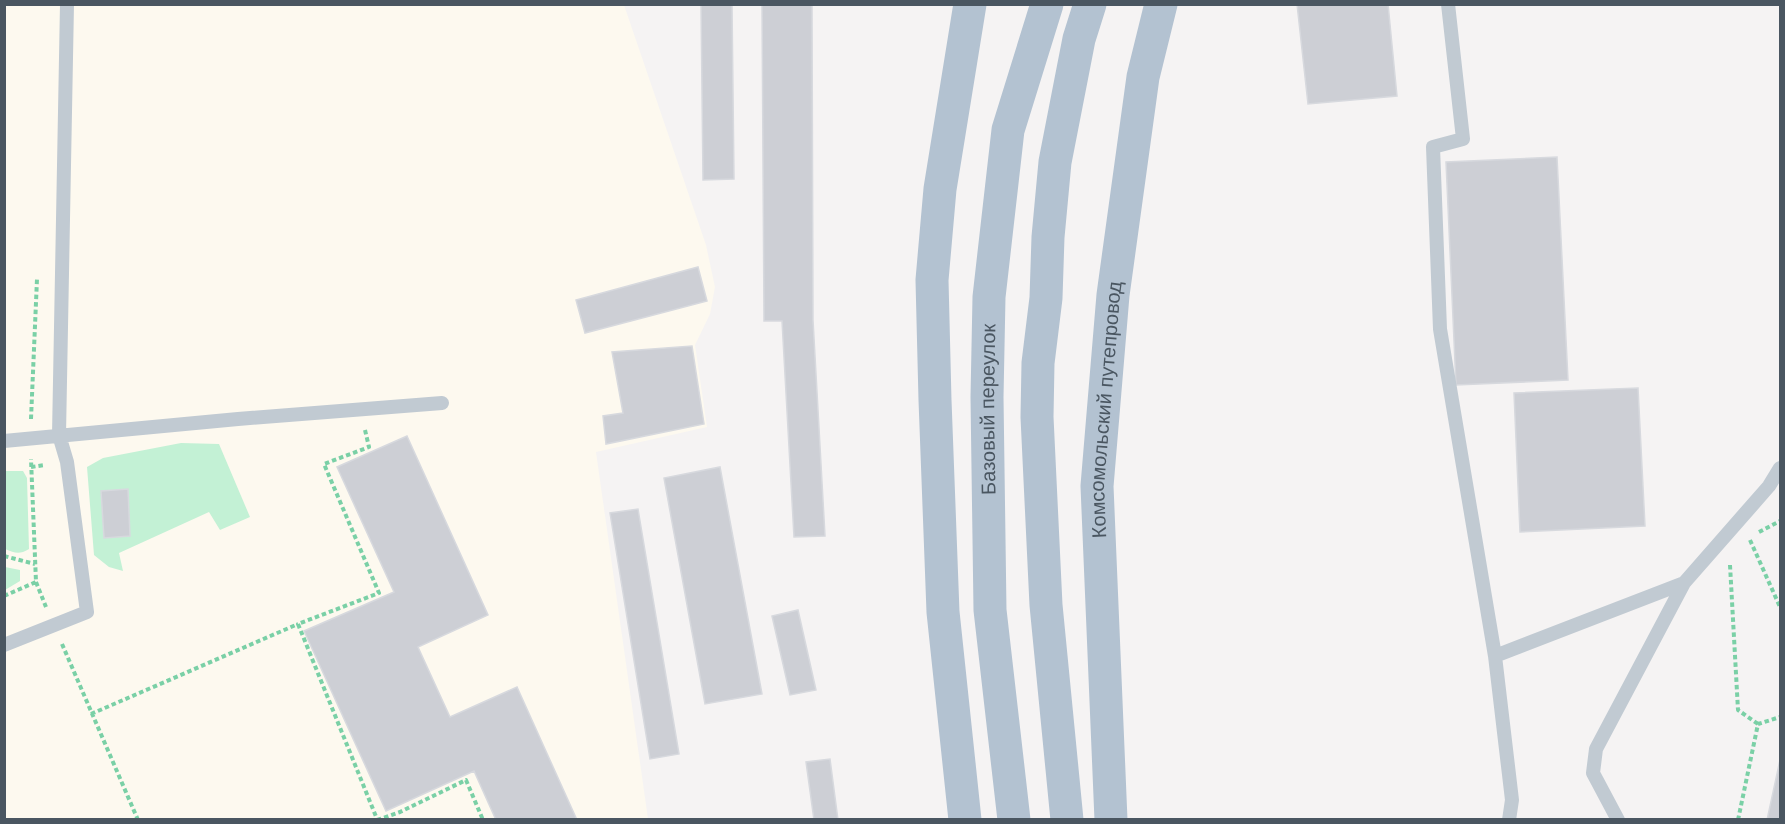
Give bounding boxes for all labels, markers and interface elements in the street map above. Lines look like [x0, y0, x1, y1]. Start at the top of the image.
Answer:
street label: Комсомольский путепровод [1086, 279, 1126, 539]
street label: Базовый переулок [976, 323, 999, 495]

